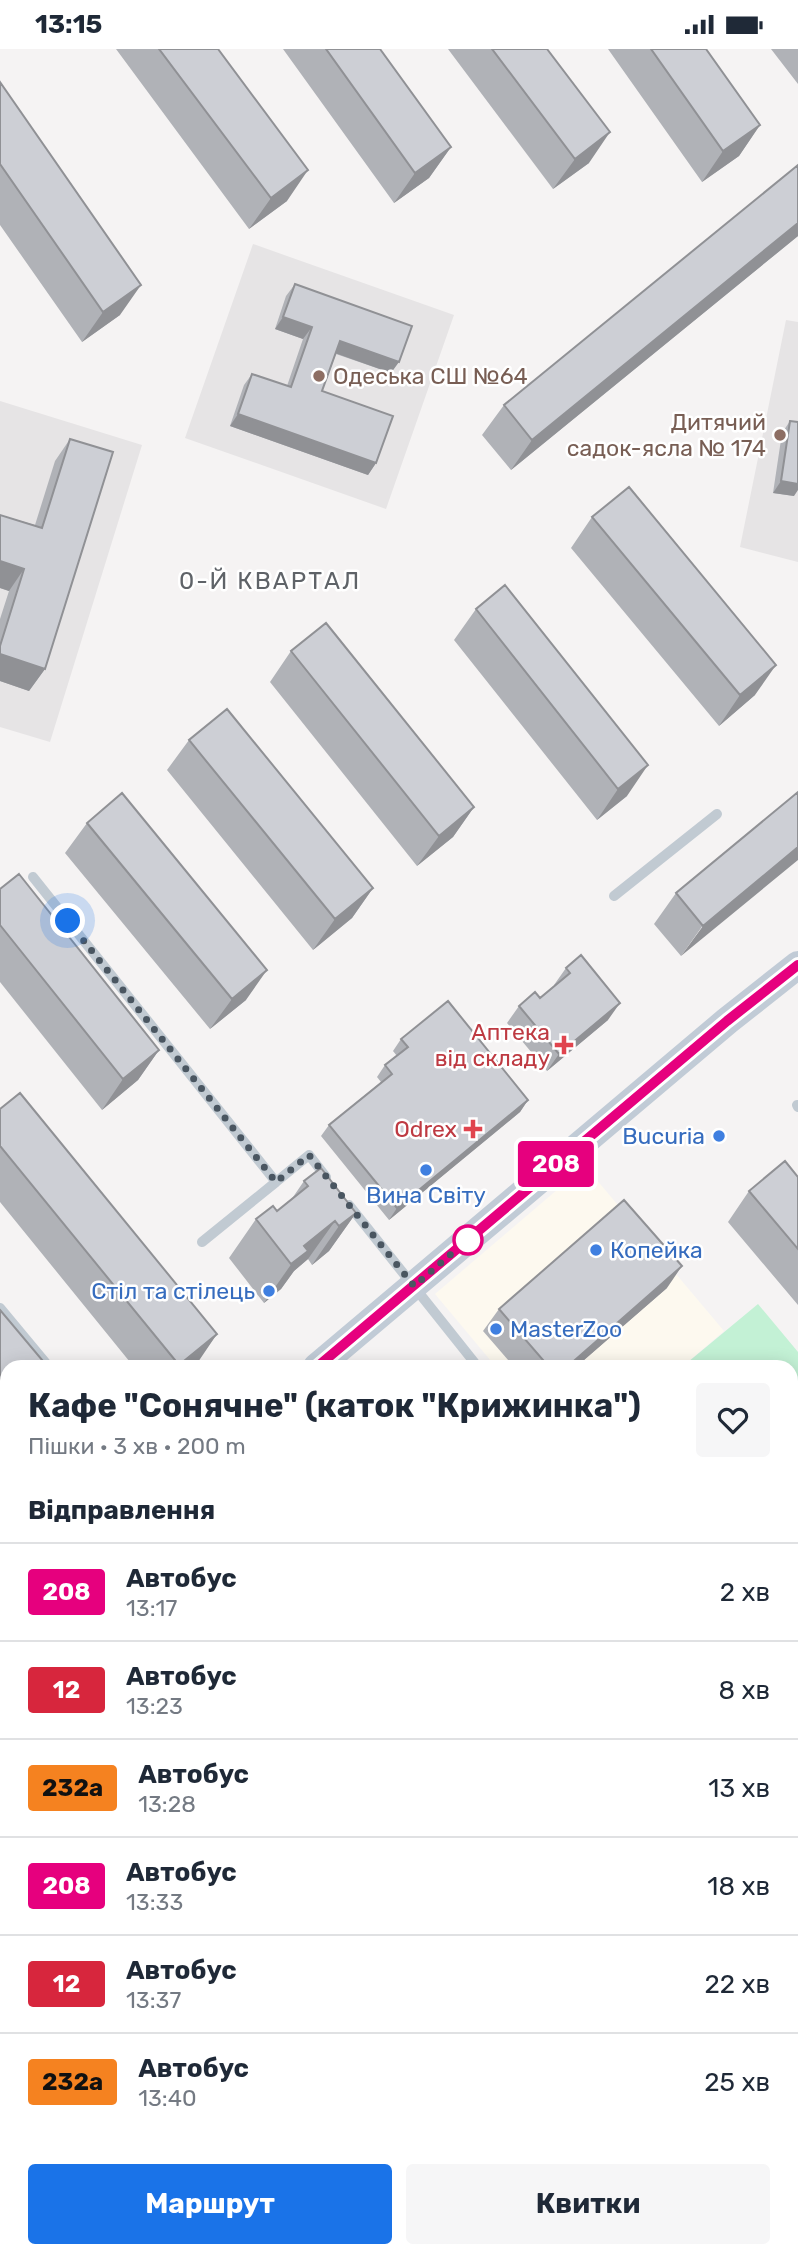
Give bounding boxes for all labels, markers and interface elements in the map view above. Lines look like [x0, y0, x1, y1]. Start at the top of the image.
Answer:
text: 13:15 [35, 9, 102, 40]
place label: Одеська СШ №64 [333, 362, 528, 390]
marker: Одеська СШ №64 [311, 368, 327, 384]
place label: Дитячий садок-ясла № 174 [567, 408, 766, 462]
marker: Дитячий садок-ясла № 174 [772, 427, 788, 443]
district label: 0-Й КВАРТАЛ [179, 567, 361, 595]
your location [50, 903, 85, 938]
place label: Аптека від складу [435, 1018, 550, 1072]
marker: Аптека від складу [556, 1037, 572, 1053]
place label: Odrex [394, 1115, 457, 1143]
marker: Odrex [463, 1119, 483, 1139]
place label: Bucuria [622, 1122, 705, 1150]
marker: Bucuria [711, 1128, 727, 1144]
line badge: 208 [516, 1141, 596, 1187]
text: 208 [532, 1150, 580, 1178]
marker: Вина Світу [418, 1162, 434, 1178]
place label: Вина Світу [366, 1181, 486, 1209]
unlabelled marker [453, 1225, 483, 1255]
place label: Копейка [610, 1236, 703, 1264]
marker: Копейка [588, 1242, 604, 1258]
place label: Стіл та стілець [91, 1277, 255, 1305]
marker: Стіл та стілець [261, 1283, 277, 1299]
place label: MasterZoo [510, 1315, 622, 1343]
marker: MasterZoo [488, 1321, 504, 1337]
button: heart [696, 1383, 770, 1457]
text: Кафе "Сонячне" (каток "Крижинка") [28, 1386, 641, 1425]
text: Пішки · 3 хв · 200 m [28, 1432, 246, 1460]
text: Відправлення [28, 1495, 215, 1526]
text: Автобус [126, 1563, 237, 1594]
text: 2 хв [720, 1577, 770, 1608]
text: 208 [42, 1578, 91, 1606]
text: 13:17 [126, 1594, 177, 1622]
text: Автобус [126, 1661, 237, 1692]
text: 8 хв [718, 1675, 770, 1706]
text: 12 [53, 1676, 80, 1704]
text: 13:23 [126, 1692, 183, 1720]
text: Автобус [138, 1759, 249, 1790]
text: 13 хв [708, 1773, 770, 1804]
text: 232а [42, 1774, 103, 1802]
text: 13:28 [138, 1790, 196, 1818]
text: Автобус [126, 1857, 237, 1888]
text: 18 хв [707, 1871, 770, 1902]
text: 208 [42, 1872, 91, 1900]
text: 13:33 [126, 1888, 183, 1916]
text: Автобус [126, 1955, 237, 1986]
text: 22 хв [705, 1969, 770, 2000]
text: 12 [53, 1970, 80, 1998]
text: 13:37 [126, 1986, 181, 2014]
text: Автобус [138, 2053, 249, 2084]
text: 25 хв [704, 2067, 770, 2098]
text: 232а [42, 2068, 103, 2096]
text: 13:40 [138, 2084, 197, 2112]
button: Маршрут [28, 2164, 392, 2244]
button: Квитки [406, 2164, 770, 2244]

